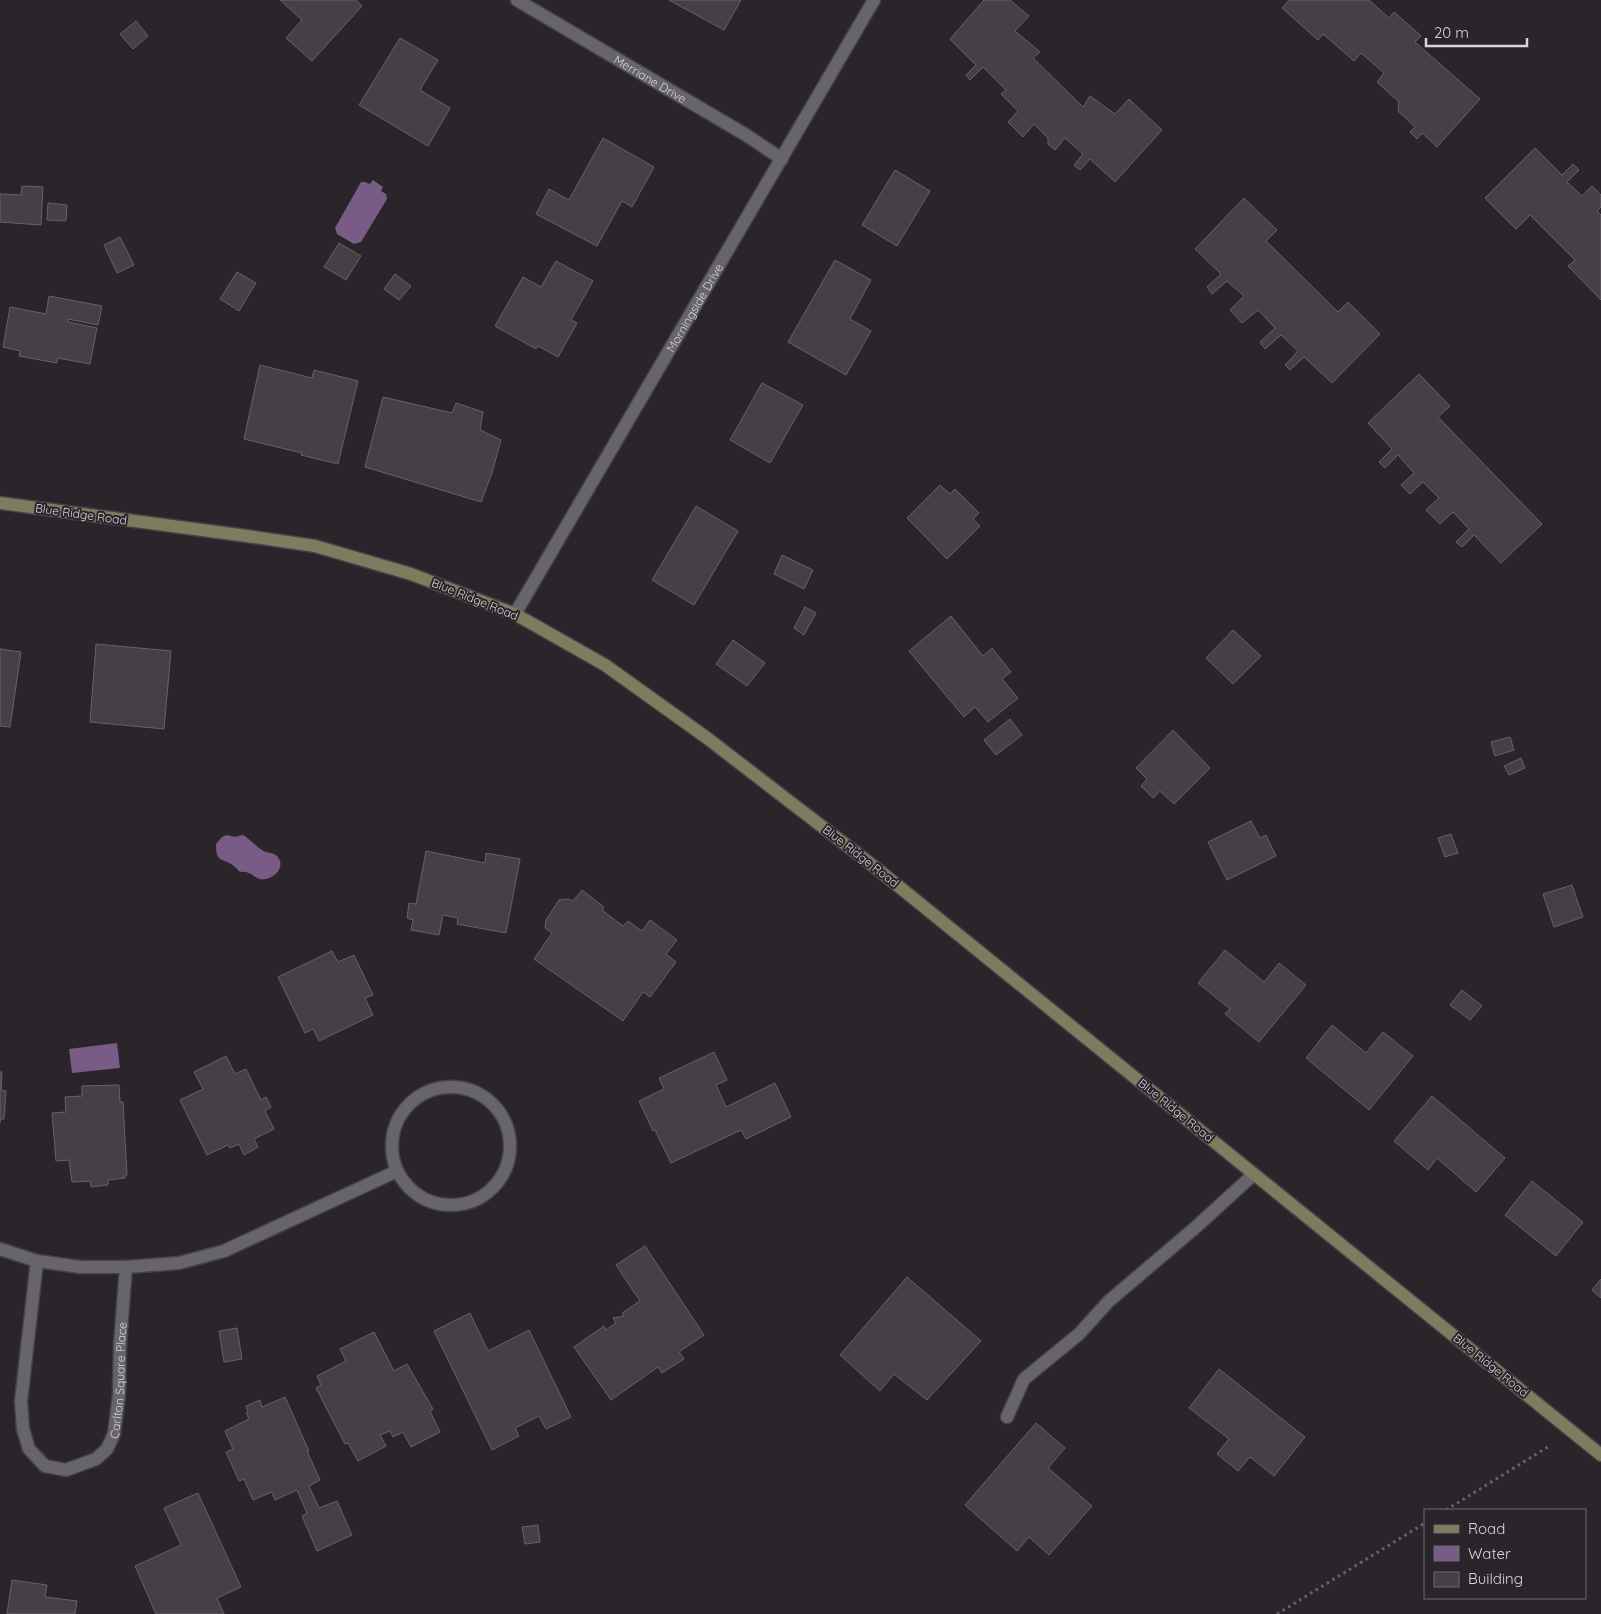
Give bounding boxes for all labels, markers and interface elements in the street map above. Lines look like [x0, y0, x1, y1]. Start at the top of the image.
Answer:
scale bar [1426, 15, 1527, 47]
text: 20 m [1434, 23, 1469, 42]
street label: Merriane Drive [612, 51, 690, 106]
street label: Morningside Drive [662, 260, 726, 355]
street label: Blue Ridge Road [34, 500, 128, 528]
street label: Blue Ridge Road [429, 575, 521, 623]
street label: Blue Ridge Road [820, 822, 902, 890]
street label: Blue Ridge Road [1135, 1075, 1217, 1145]
street label: Carlton Square Place [105, 1321, 129, 1441]
street label: Blue Ridge Road [1450, 1330, 1532, 1400]
legend [1424, 1509, 1586, 1599]
text: Road [1468, 1519, 1505, 1538]
text: Water [1468, 1544, 1511, 1563]
text: Building [1468, 1569, 1523, 1588]

